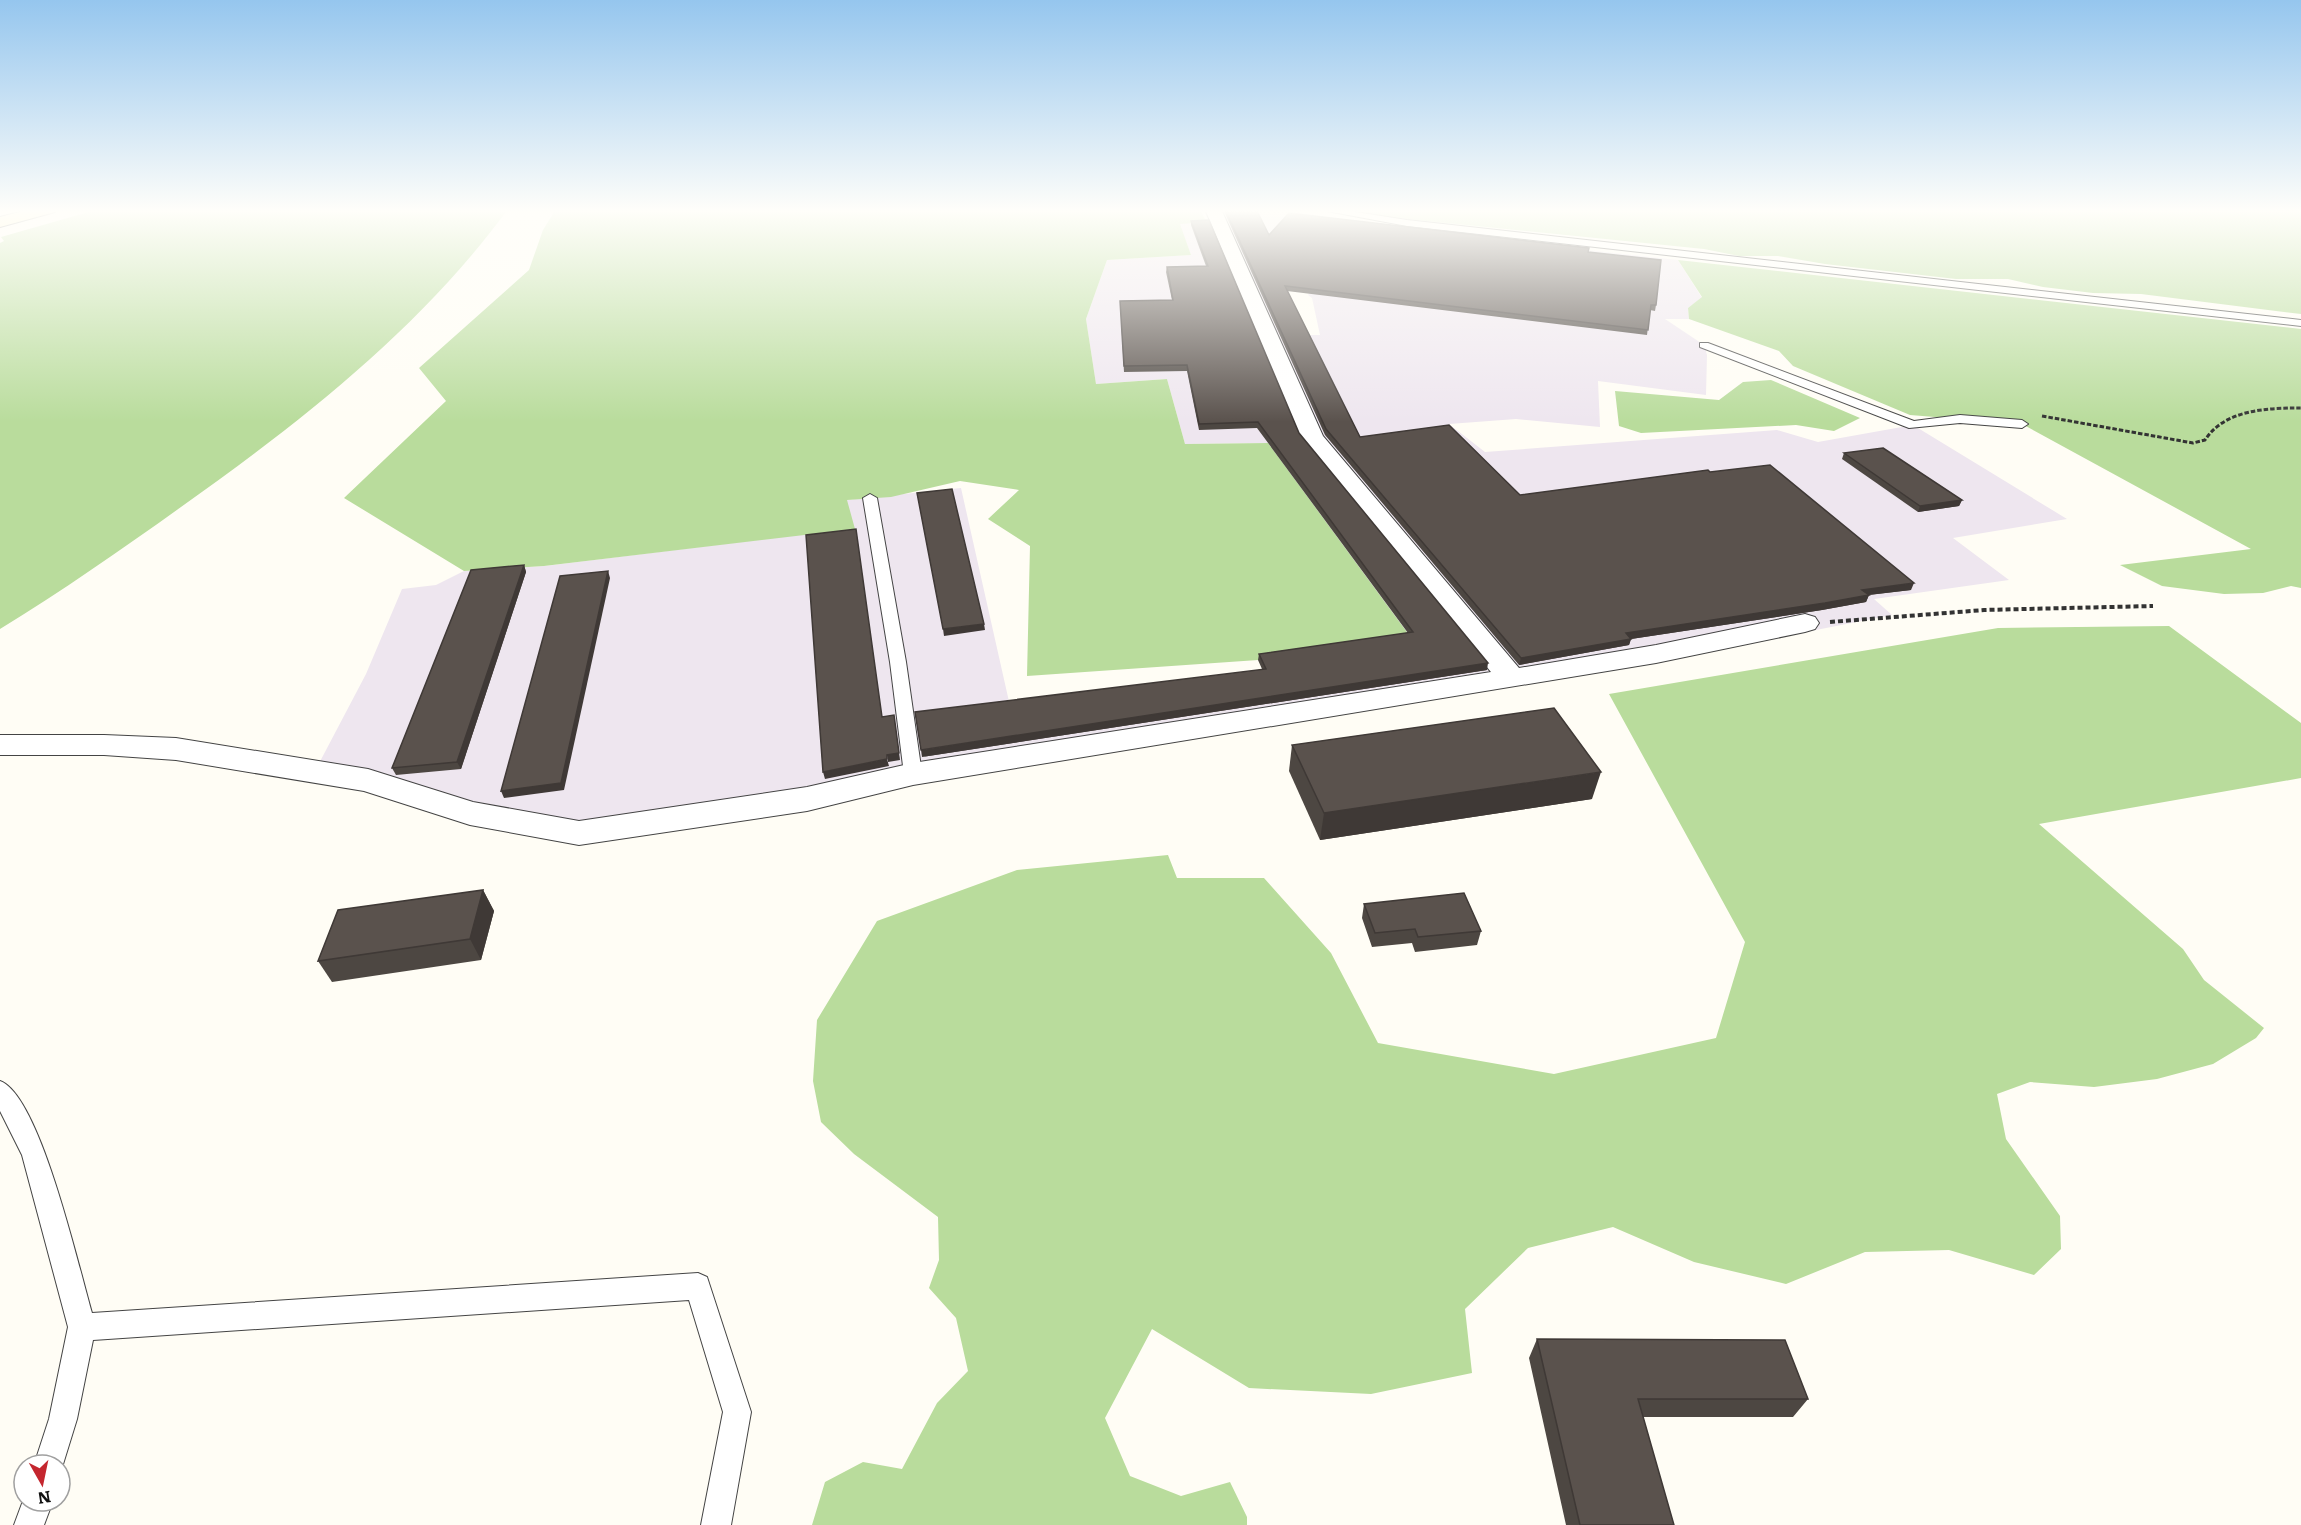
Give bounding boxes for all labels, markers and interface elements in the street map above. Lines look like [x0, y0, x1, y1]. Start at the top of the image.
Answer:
north arrow [12, 1453, 72, 1513]
text: N [36, 1486, 53, 1512]

